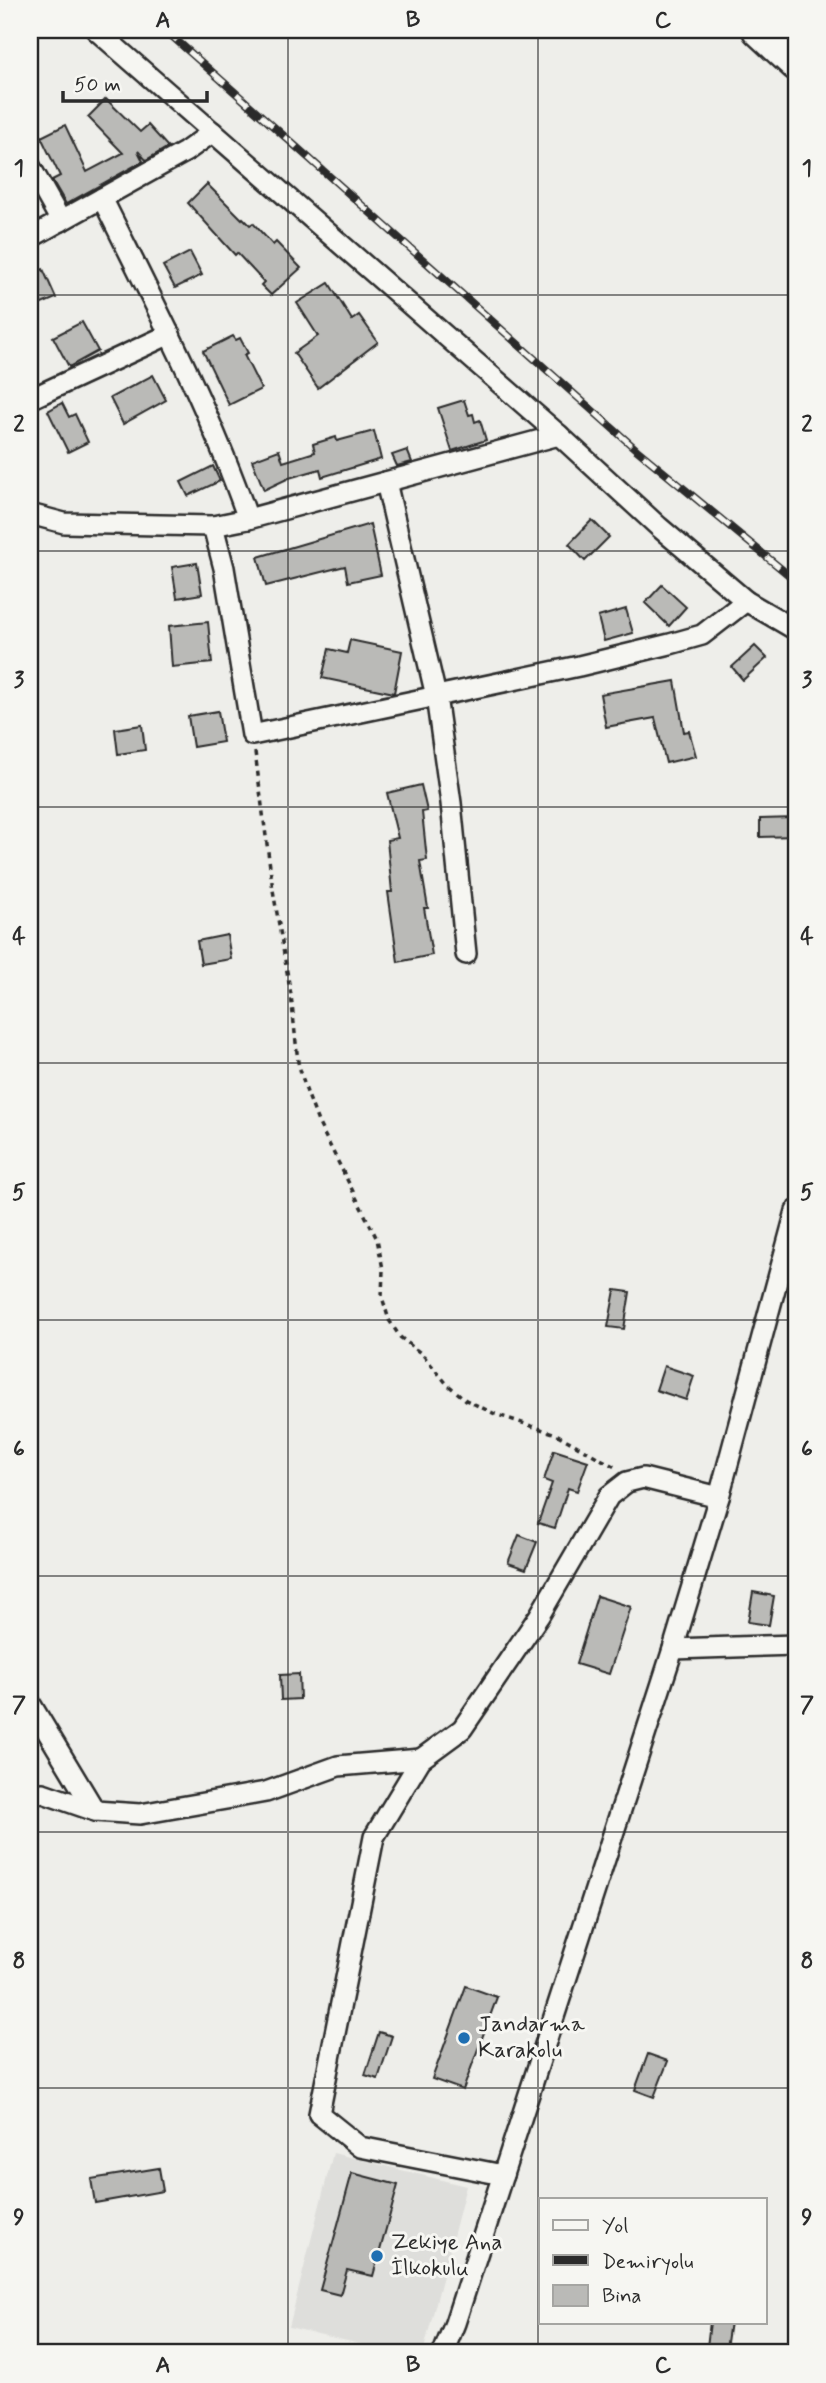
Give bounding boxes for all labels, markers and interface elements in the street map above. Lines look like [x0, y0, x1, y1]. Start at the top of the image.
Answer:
text: A [155, 6, 171, 36]
text: B [406, 6, 421, 36]
text: C [655, 6, 672, 36]
scale bar [63, 60, 206, 104]
text: 50 m [74, 71, 121, 99]
text: 1 [14, 154, 24, 184]
text: 1 [802, 154, 812, 184]
text: 2 [13, 410, 25, 440]
text: 2 [801, 410, 813, 440]
text: 3 [14, 666, 25, 696]
text: 3 [802, 666, 813, 696]
text: 4 [12, 922, 26, 952]
text: 4 [800, 922, 814, 952]
text: 5 [12, 1178, 26, 1208]
text: 5 [800, 1178, 814, 1208]
text: 6 [13, 1435, 25, 1465]
text: 6 [801, 1435, 813, 1465]
text: 7 [12, 1691, 26, 1721]
text: 7 [800, 1691, 814, 1721]
text: 8 [13, 1947, 25, 1977]
text: 8 [801, 1947, 813, 1977]
place label: Jandarma Karakolu [478, 2010, 585, 2066]
marker: Jandarma Karakolu [456, 2030, 472, 2046]
legend [539, 2198, 766, 2324]
text: 9 [13, 2203, 25, 2233]
text: 9 [801, 2203, 813, 2233]
text: Yol [602, 2212, 628, 2240]
place label: Zekiye Ana İlkokulu [391, 2228, 503, 2284]
marker: Zekiye Ana İlkokulu [369, 2248, 385, 2264]
text: Demiryolu [602, 2248, 694, 2276]
text: Bina [602, 2282, 642, 2310]
text: A [155, 2351, 171, 2381]
text: B [406, 2351, 421, 2381]
text: C [655, 2351, 672, 2381]

